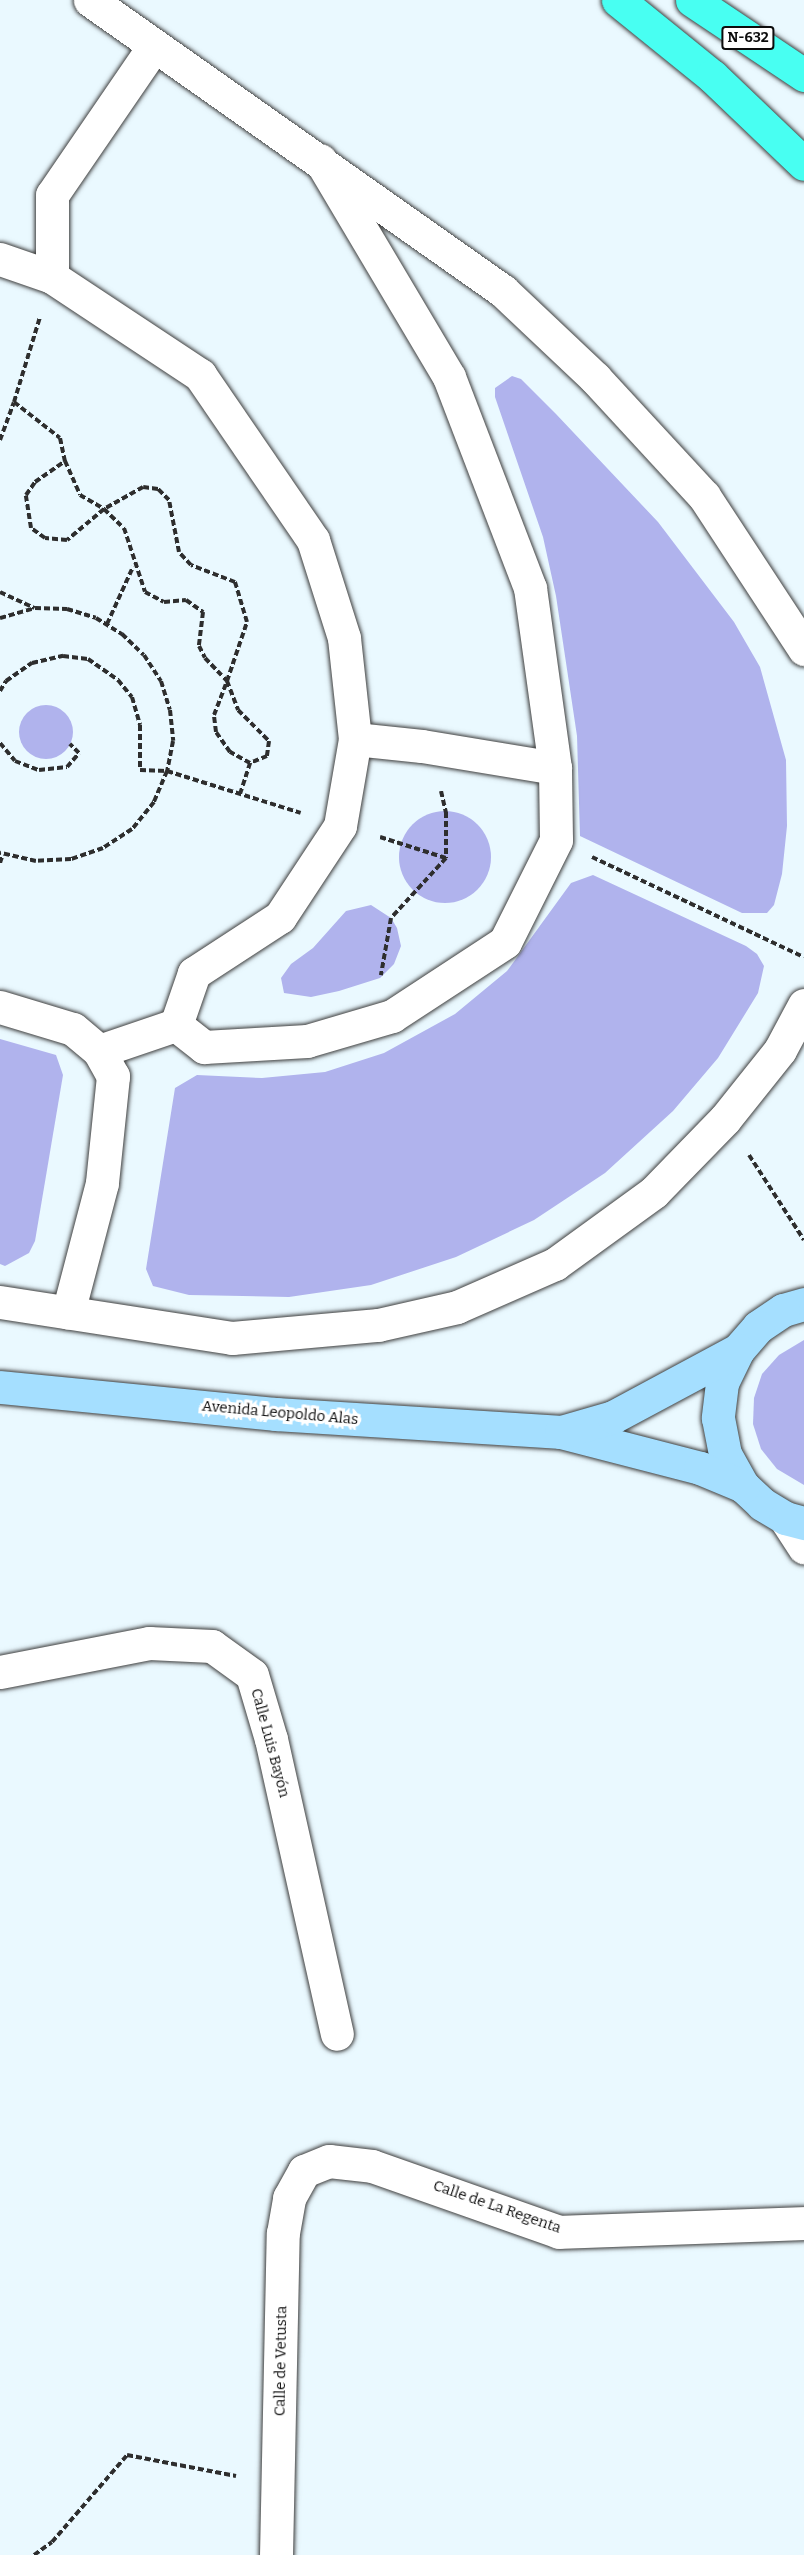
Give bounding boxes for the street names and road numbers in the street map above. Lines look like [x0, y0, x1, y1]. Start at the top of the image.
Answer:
road number: N-632 [721, 27, 775, 49]
street label: Avenida Leopoldo Alas [201, 1397, 359, 1429]
street label: Calle Luis Bayón [247, 1686, 293, 1800]
street label: Calle de La Regenta [431, 2177, 563, 2237]
street label: Calle de Vetusta [271, 2306, 291, 2416]

